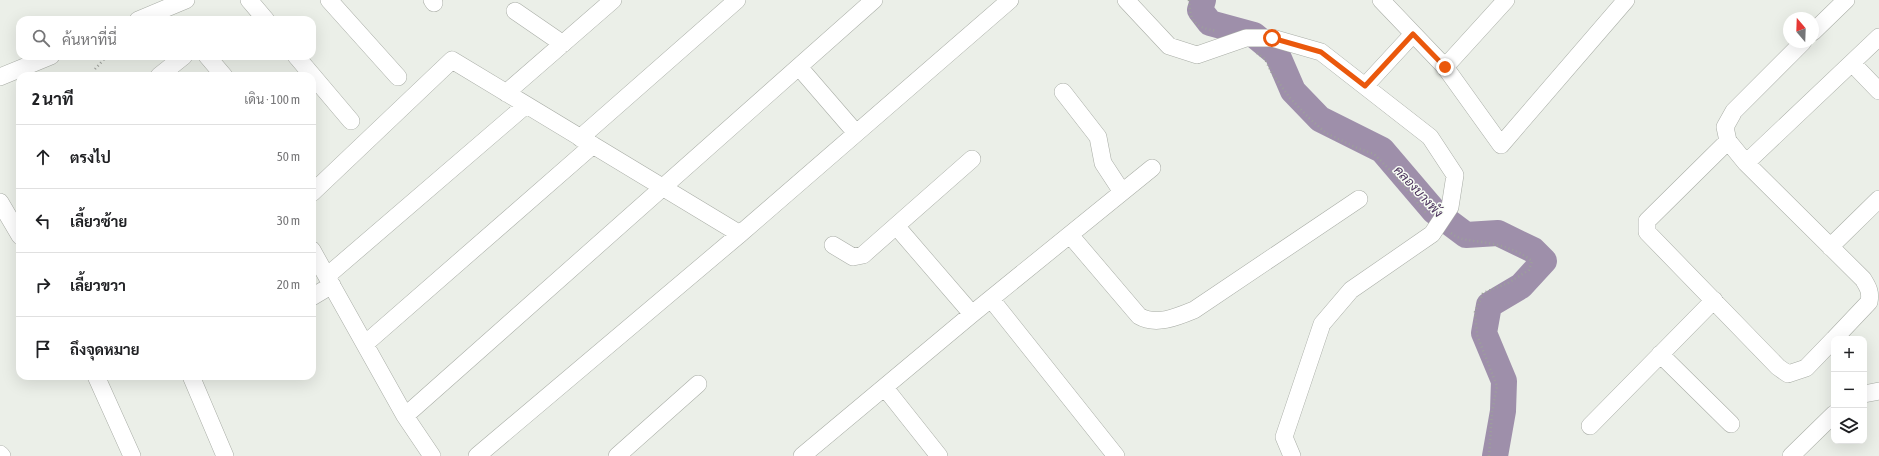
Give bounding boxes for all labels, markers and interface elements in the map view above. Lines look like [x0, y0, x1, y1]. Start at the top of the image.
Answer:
north arrow [1783, 12, 1819, 48]
search box [16, 16, 316, 60]
icon: search [30, 27, 52, 49]
route start [1263, 29, 1281, 47]
text: ค้นหาที่นี่ [62, 31, 117, 48]
route end [1436, 58, 1454, 76]
text: 2 นาที [32, 89, 74, 109]
text: เดิน · 100 m [244, 92, 300, 107]
icon: ahead [32, 146, 54, 168]
text: ตรงไป [70, 149, 111, 166]
text: 50 m [277, 149, 300, 164]
water label: คลองบางพัง [1391, 163, 1446, 220]
icon: left [32, 210, 54, 232]
text: เลี้ยวซ้าย [70, 213, 127, 230]
text: 30 m [277, 213, 300, 228]
icon: right [32, 274, 54, 296]
text: เลี้ยวขวา [70, 277, 126, 294]
text: 20 m [277, 277, 300, 292]
map controls [1831, 336, 1867, 444]
button: + [1831, 336, 1867, 372]
icon: arrive [32, 338, 54, 360]
text: ถึงจุดหมาย [70, 341, 140, 358]
button: − [1831, 372, 1867, 408]
button: layers [1831, 408, 1867, 444]

